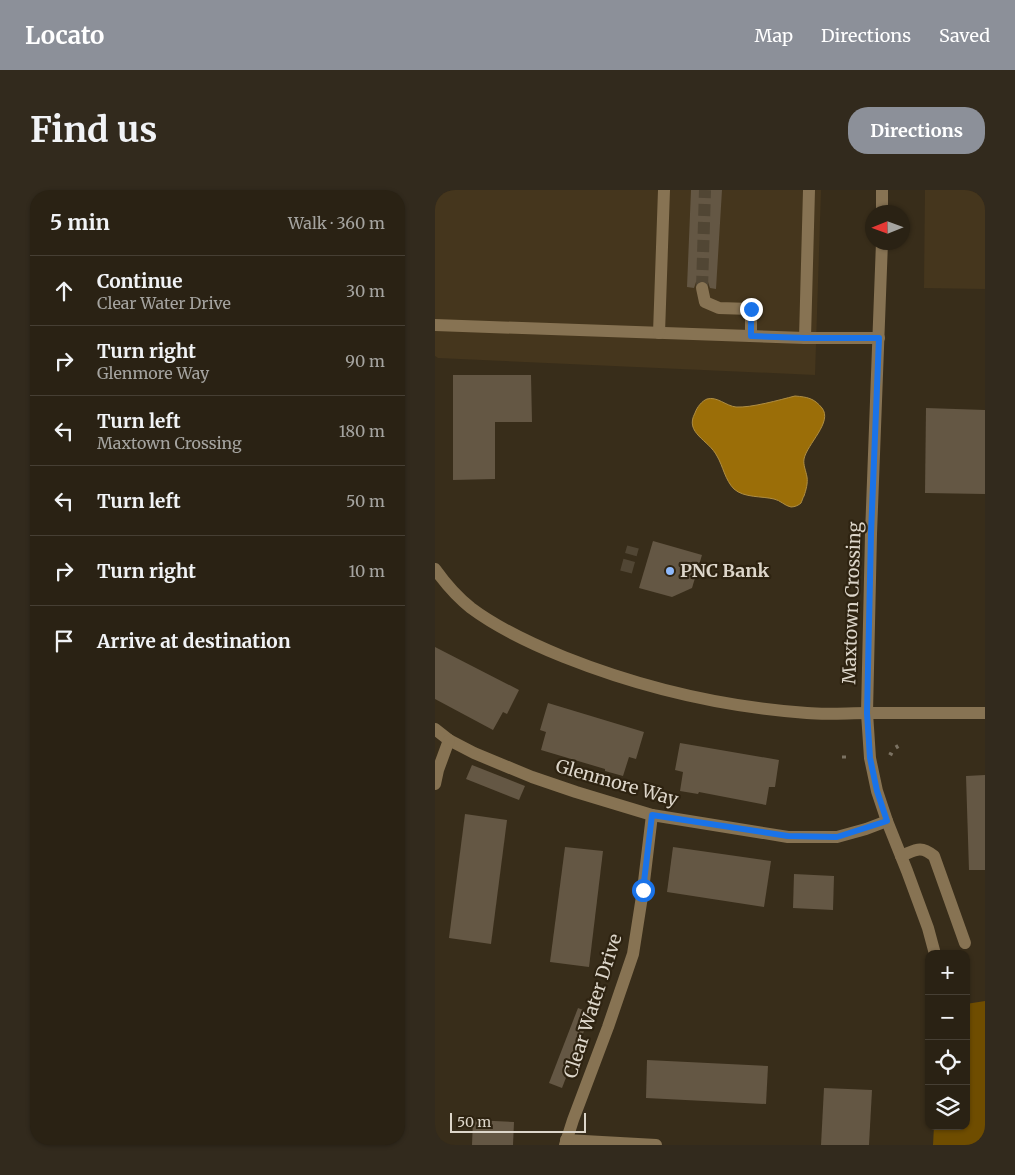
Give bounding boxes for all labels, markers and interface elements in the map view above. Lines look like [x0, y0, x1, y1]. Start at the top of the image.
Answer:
text: Locato [25, 20, 104, 51]
text: Map [755, 24, 793, 47]
text: Directions [821, 24, 911, 47]
text: Saved [939, 24, 990, 47]
button: Directions [848, 107, 985, 154]
text: Find us [30, 108, 157, 152]
north arrow [865, 205, 910, 250]
text: 5 min [50, 209, 110, 236]
text: Walk · 360 m [288, 213, 385, 233]
text: Continue [97, 269, 183, 293]
icon: ahead [50, 277, 78, 305]
text: 30 m [346, 281, 385, 301]
text: Clear Water Drive [97, 293, 231, 313]
route end [740, 298, 763, 321]
text: Turn right [97, 339, 196, 363]
icon: right [50, 347, 78, 375]
text: 90 m [345, 351, 385, 371]
text: Glenmore Way [97, 363, 209, 383]
text: Turn left [97, 409, 181, 433]
icon: left [50, 417, 78, 445]
text: 180 m [339, 421, 385, 441]
text: Maxtown Crossing [97, 433, 242, 453]
icon: left [50, 487, 78, 515]
text: Turn left [97, 489, 181, 513]
text: 50 m [346, 491, 385, 511]
street label: Maxtown Crossing [837, 521, 866, 685]
icon: right [50, 557, 78, 585]
text: Turn right [97, 559, 196, 583]
place label: PNC Bank [680, 559, 770, 582]
text: 10 m [348, 561, 385, 581]
marker: PNC Bank [664, 565, 676, 577]
icon: arrive [50, 627, 78, 655]
text: Arrive at destination [97, 629, 291, 653]
street label: Glenmore Way [553, 754, 682, 811]
route start [632, 879, 655, 902]
street label: Clear Water Drive [558, 931, 627, 1081]
map controls [925, 950, 970, 1130]
button: + [925, 950, 970, 995]
button: − [925, 995, 970, 1040]
button: locate [925, 1040, 970, 1085]
button: layers [925, 1085, 970, 1130]
scale bar [450, 1110, 586, 1133]
text: 50 m [457, 1113, 491, 1131]

